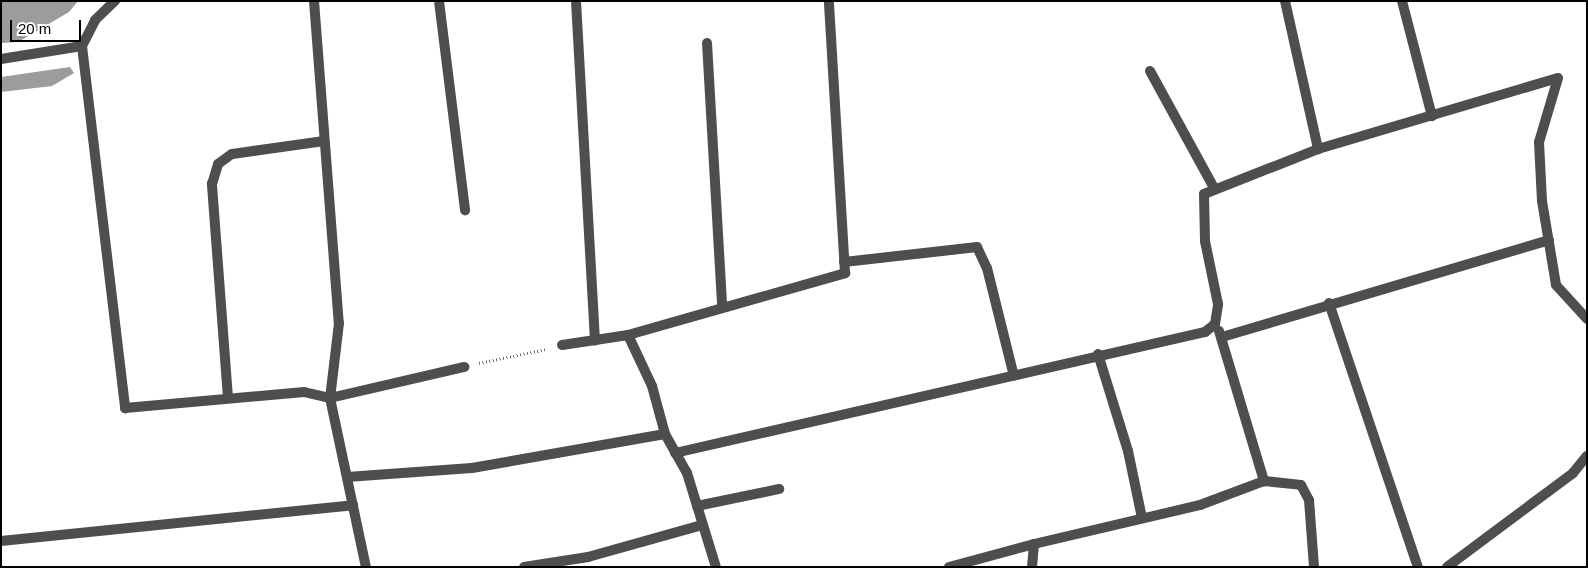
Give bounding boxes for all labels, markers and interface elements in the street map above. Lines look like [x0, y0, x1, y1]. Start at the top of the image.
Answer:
scale bar [12, 10, 84, 42]
text: 20 m [18, 20, 51, 37]

